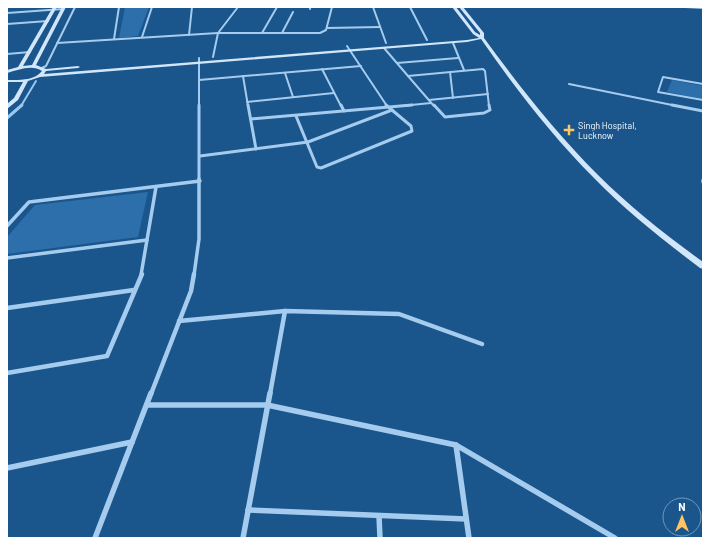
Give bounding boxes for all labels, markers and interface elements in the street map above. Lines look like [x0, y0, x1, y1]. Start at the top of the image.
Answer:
place label: Singh Hospital, Lucknow [578, 120, 637, 141]
marker: Singh Hospital, Lucknow [563, 124, 575, 136]
north arrow [662, 497, 702, 537]
text: N [678, 500, 686, 513]

